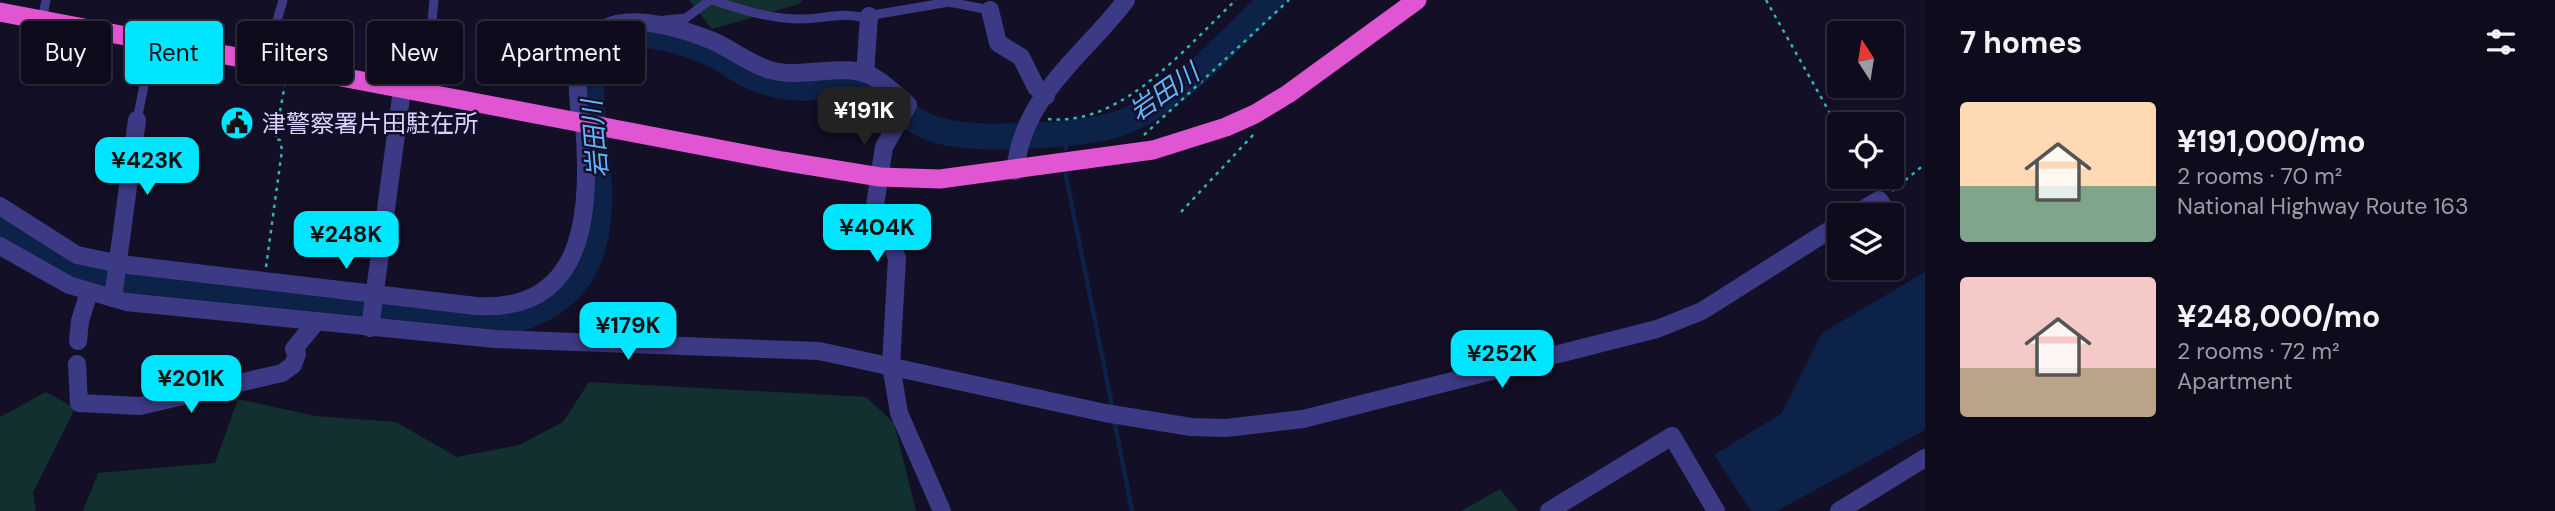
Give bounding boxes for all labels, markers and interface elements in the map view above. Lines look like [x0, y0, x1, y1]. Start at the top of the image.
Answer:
chip: Buy [21, 21, 111, 84]
chip: Rent [125, 21, 223, 84]
chip: Filters [237, 21, 353, 84]
chip: New [367, 21, 463, 84]
chip: Apartment [477, 21, 645, 84]
north arrow [1827, 21, 1904, 98]
map controls [1827, 21, 1904, 280]
text: 7 homes [1960, 23, 2082, 62]
icon: filters [2482, 23, 2520, 61]
water label: 岩田川 [1122, 54, 1208, 128]
pin: ¥191K [815, 88, 913, 147]
text: ¥191K [833, 95, 895, 125]
water label: 岩田川 [574, 96, 615, 179]
public building icon: 津警察署片田駐在所 [218, 104, 256, 142]
place label: 津警察署片田駐在所 [262, 108, 478, 139]
button: locate [1827, 112, 1904, 189]
text: ¥191,000/mo [2177, 122, 2365, 161]
icon: home [2016, 130, 2100, 214]
pin: ¥423K [98, 138, 196, 197]
text: ¥423K [111, 145, 183, 175]
text: 2 rooms · 70 m² [2177, 161, 2342, 191]
text: National Highway Route 163 [2177, 191, 2469, 221]
button: layers [1827, 203, 1904, 280]
pin: ¥404K [828, 204, 926, 264]
pin: ¥248K [297, 212, 395, 271]
text: ¥404K [839, 212, 915, 242]
text: ¥248K [310, 219, 382, 249]
text: ¥248,000/mo [2177, 297, 2380, 336]
pin: ¥179K [579, 302, 677, 362]
icon: home [2016, 305, 2100, 389]
text: ¥179K [595, 310, 661, 340]
pin: ¥252K [1453, 330, 1551, 390]
text: 2 rooms · 72 m² [2177, 336, 2340, 366]
text: ¥252K [1467, 338, 1537, 368]
pin: ¥201K [142, 356, 240, 415]
text: ¥201K [157, 363, 225, 393]
text: Apartment [2177, 366, 2292, 396]

